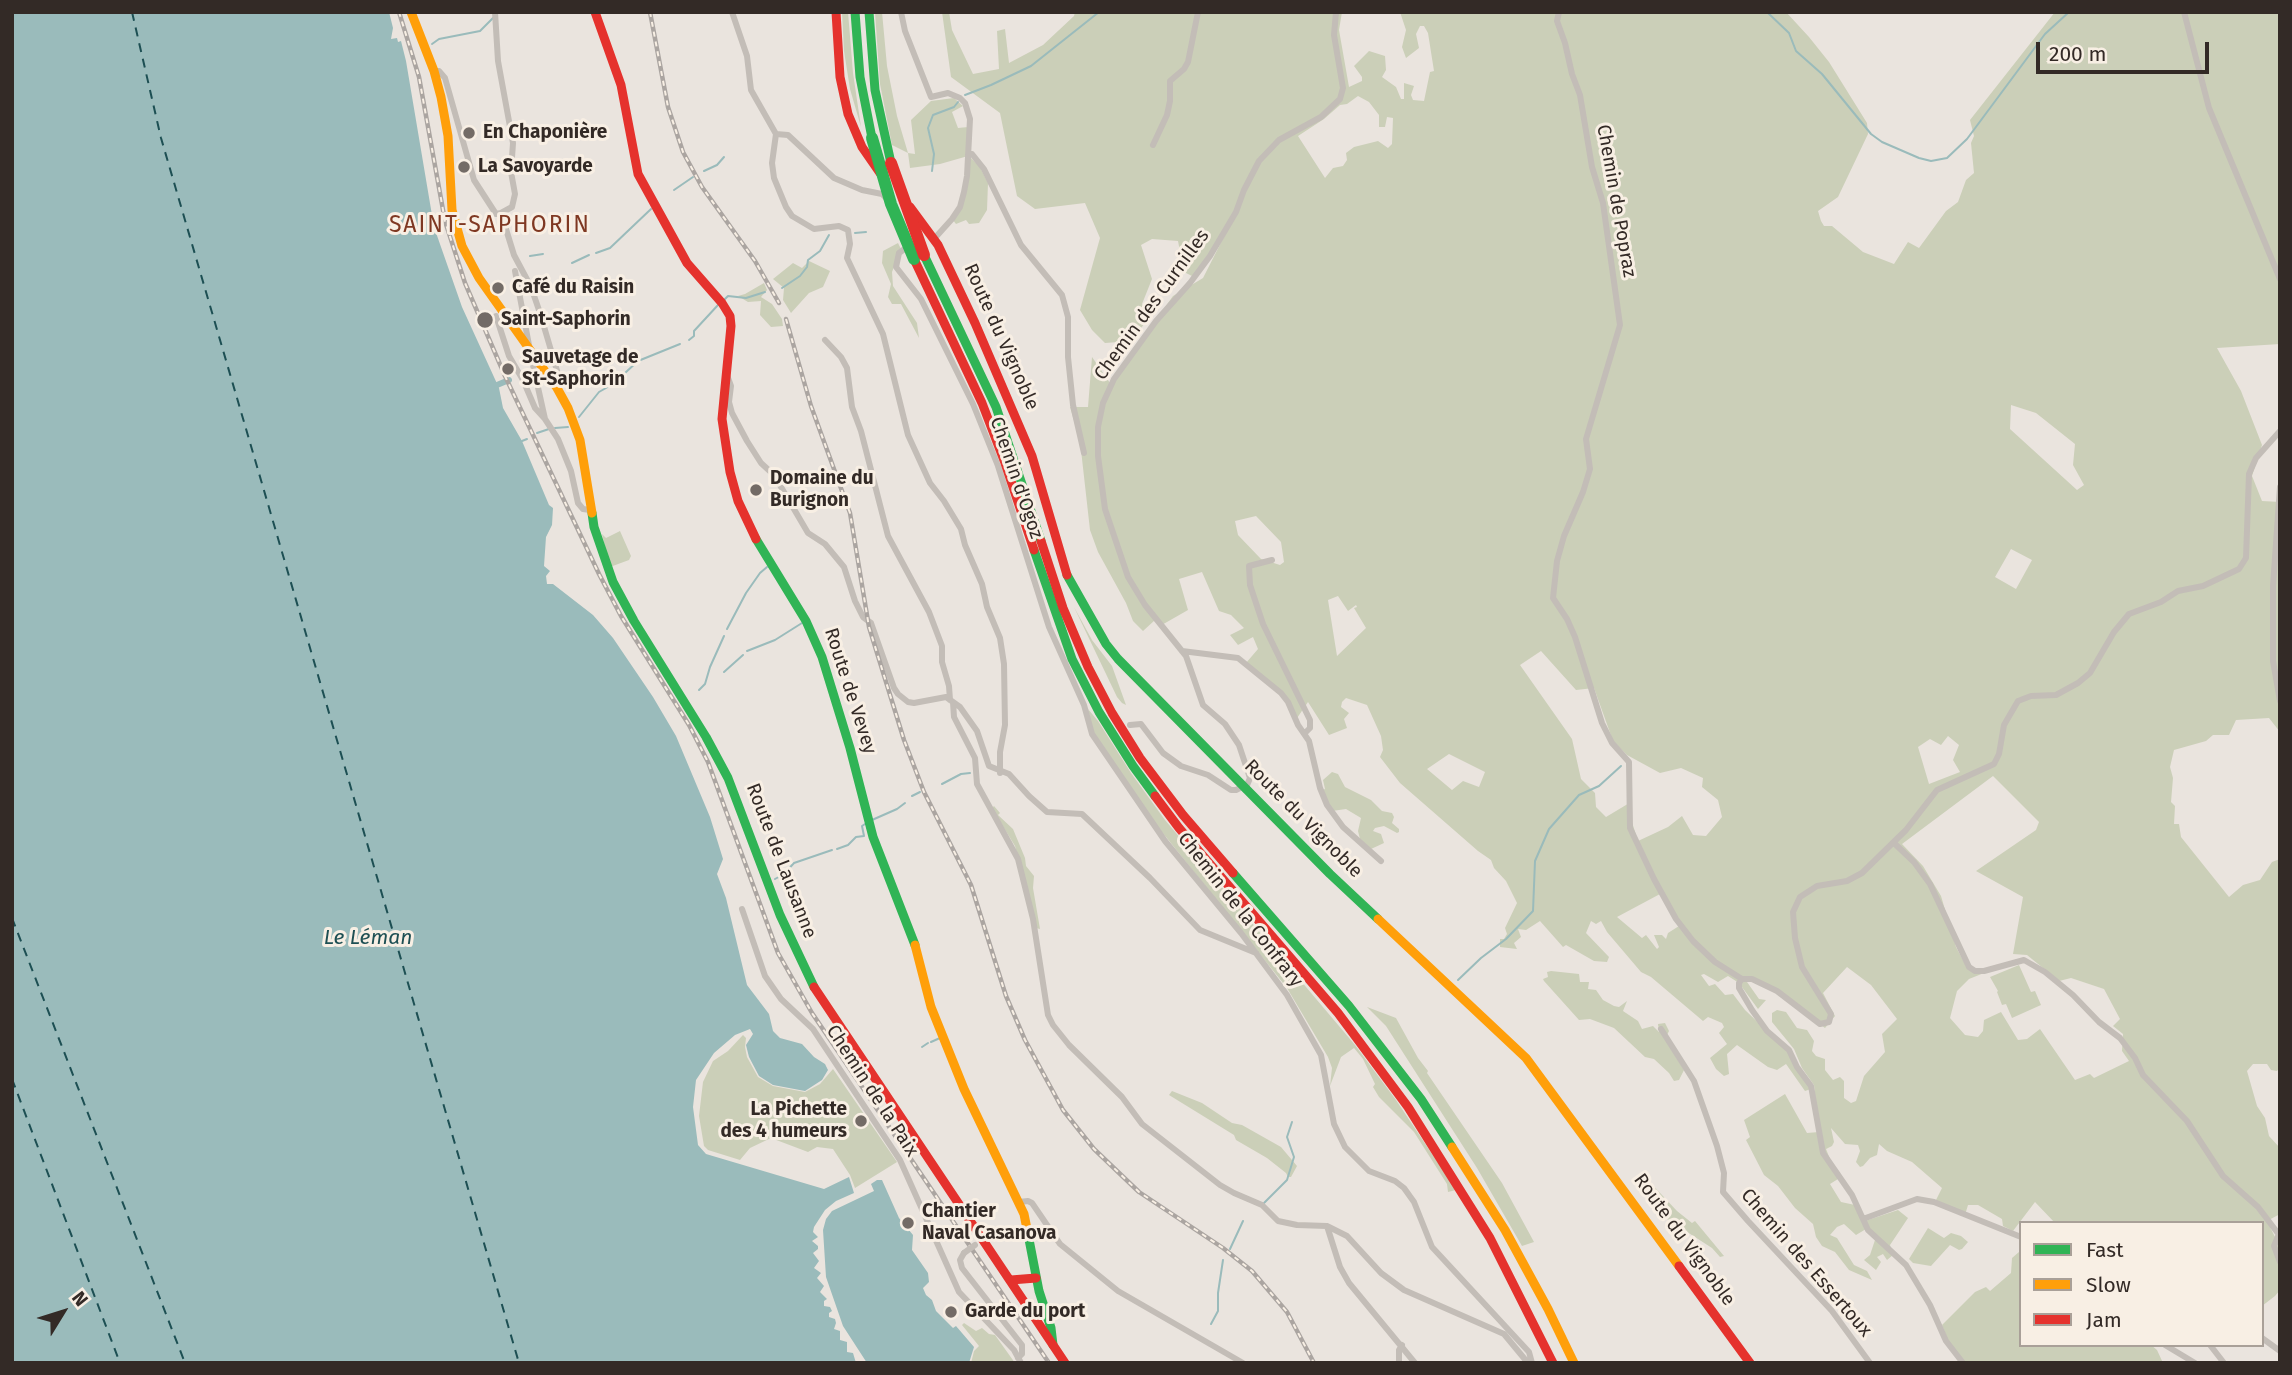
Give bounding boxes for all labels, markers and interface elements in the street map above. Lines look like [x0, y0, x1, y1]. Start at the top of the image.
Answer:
scale bar [2040, 28, 2213, 72]
text: 200 m [2049, 41, 2106, 67]
place label: En Chaponière [483, 122, 607, 144]
street label: Chemin de Popraz [1591, 123, 1641, 279]
marker: En Chaponière [461, 125, 477, 141]
place label: La Savoyarde [478, 156, 593, 178]
marker: La Savoyarde [456, 159, 472, 175]
district label: SAINT-SAPHORIN [391, 212, 589, 240]
street label: Chemin des Curnilles [1090, 225, 1214, 385]
street label: Route du Vignoble [958, 260, 1044, 414]
place label: Café du Raisin [512, 277, 634, 299]
marker: Café du Raisin [490, 280, 506, 296]
place label: Saint-Saphorin [501, 309, 631, 331]
marker: Saint-Saphorin [475, 310, 495, 330]
place label: Sauvetage de St-Saphorin [522, 347, 638, 391]
marker: Sauvetage de St-Saphorin [500, 361, 516, 377]
street label: Chemin d'Ogoz [985, 414, 1047, 542]
place label: Domaine du Burignon [770, 468, 874, 512]
marker: Domaine du Burignon [748, 482, 764, 498]
street label: Route de Vevey [819, 625, 881, 757]
street label: Route du Vignoble [1239, 755, 1367, 883]
street label: Route de Lausanne [741, 780, 821, 942]
street label: Chemin de la Confrary [1173, 828, 1307, 992]
water label: Le Léman [324, 925, 412, 951]
street label: Chemin de la Paix [821, 1021, 923, 1161]
place label: La Pichette des 4 humeurs [720, 1099, 847, 1143]
marker: La Pichette des 4 humeurs [853, 1113, 869, 1129]
street label: Route du Vignoble [1628, 1169, 1740, 1311]
street label: Chemin des Essertoux [1736, 1184, 1876, 1342]
place label: Chantier Naval Casanova [922, 1201, 1056, 1245]
marker: Chantier Naval Casanova [900, 1215, 916, 1231]
legend [2019, 1221, 2264, 1347]
text: Fast [2086, 1237, 2124, 1263]
text: Slow [2086, 1272, 2131, 1298]
north arrow [28, 1277, 98, 1347]
text: N [67, 1287, 93, 1311]
place label: Garde du port [965, 1301, 1085, 1323]
marker: Garde du port [943, 1304, 959, 1320]
text: Jam [2086, 1307, 2122, 1333]

